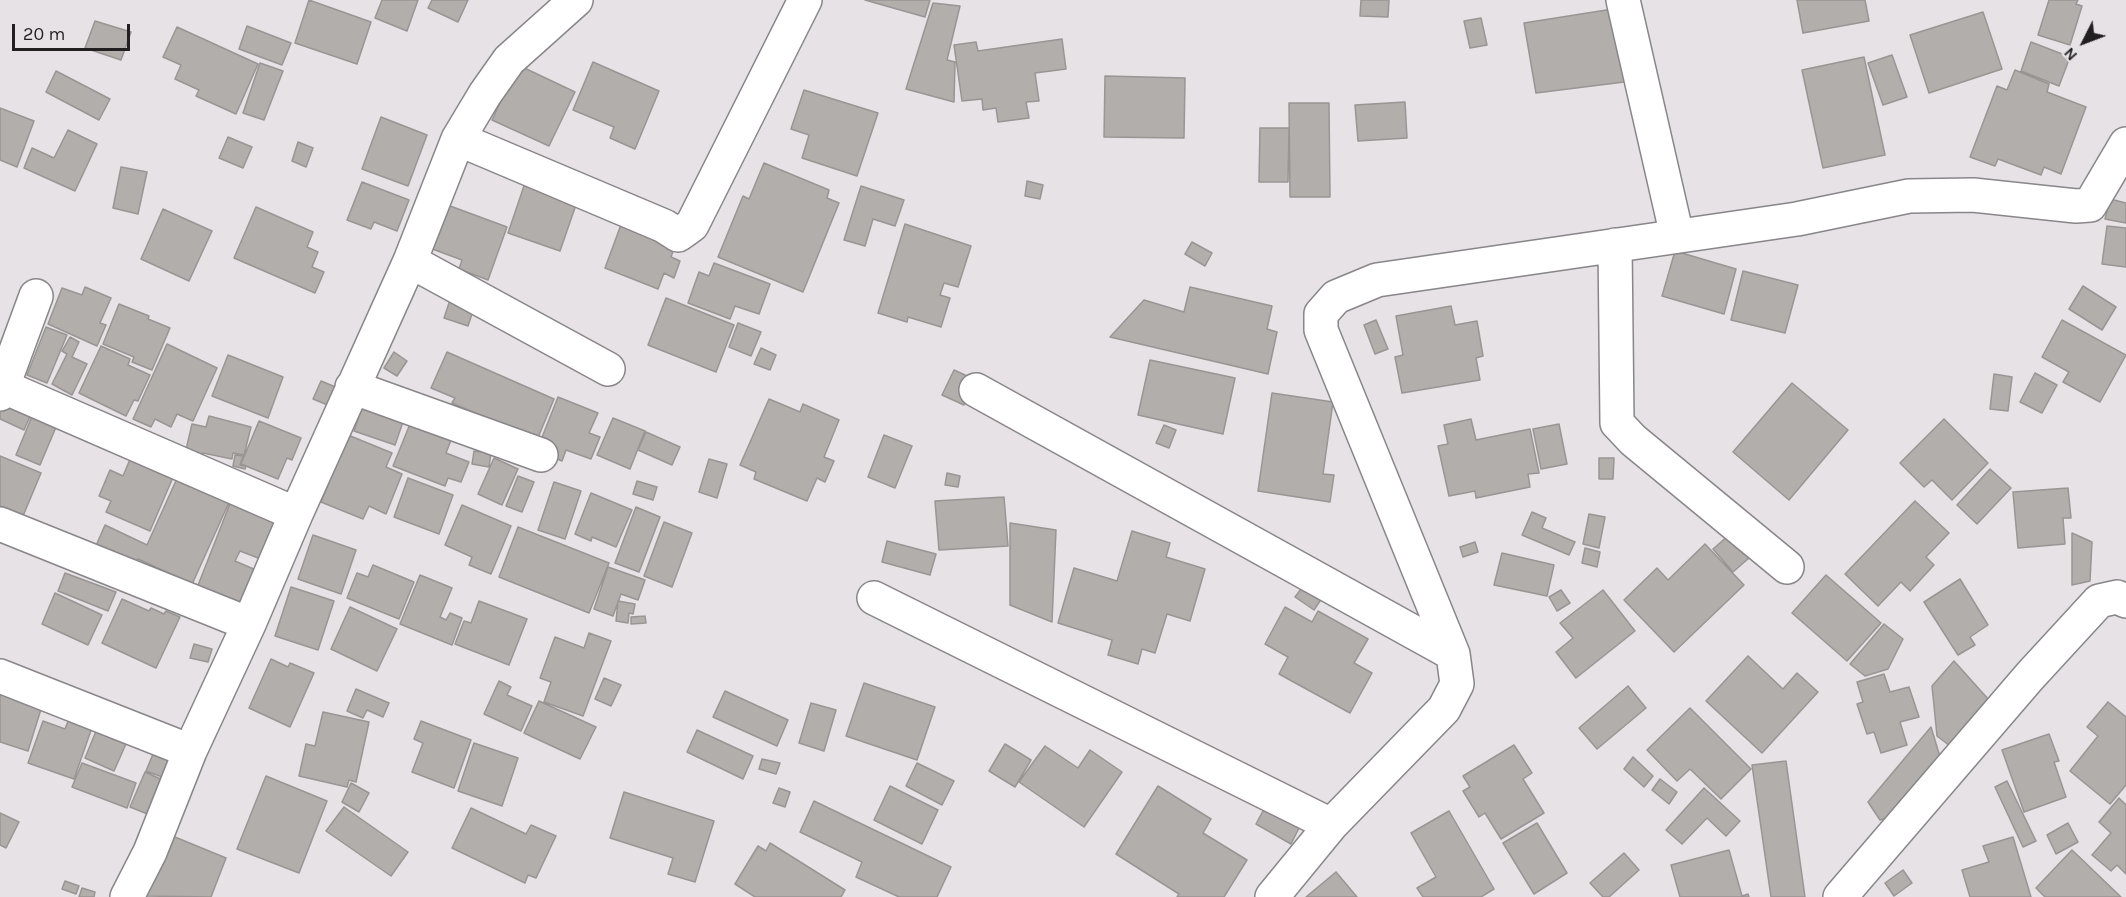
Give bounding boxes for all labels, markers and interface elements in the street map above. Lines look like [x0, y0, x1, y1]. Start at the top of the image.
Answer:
scale bar [15, 12, 134, 50]
north arrow [2054, 12, 2114, 72]
text: 20 m [23, 23, 65, 45]
text: N [2059, 44, 2081, 65]

